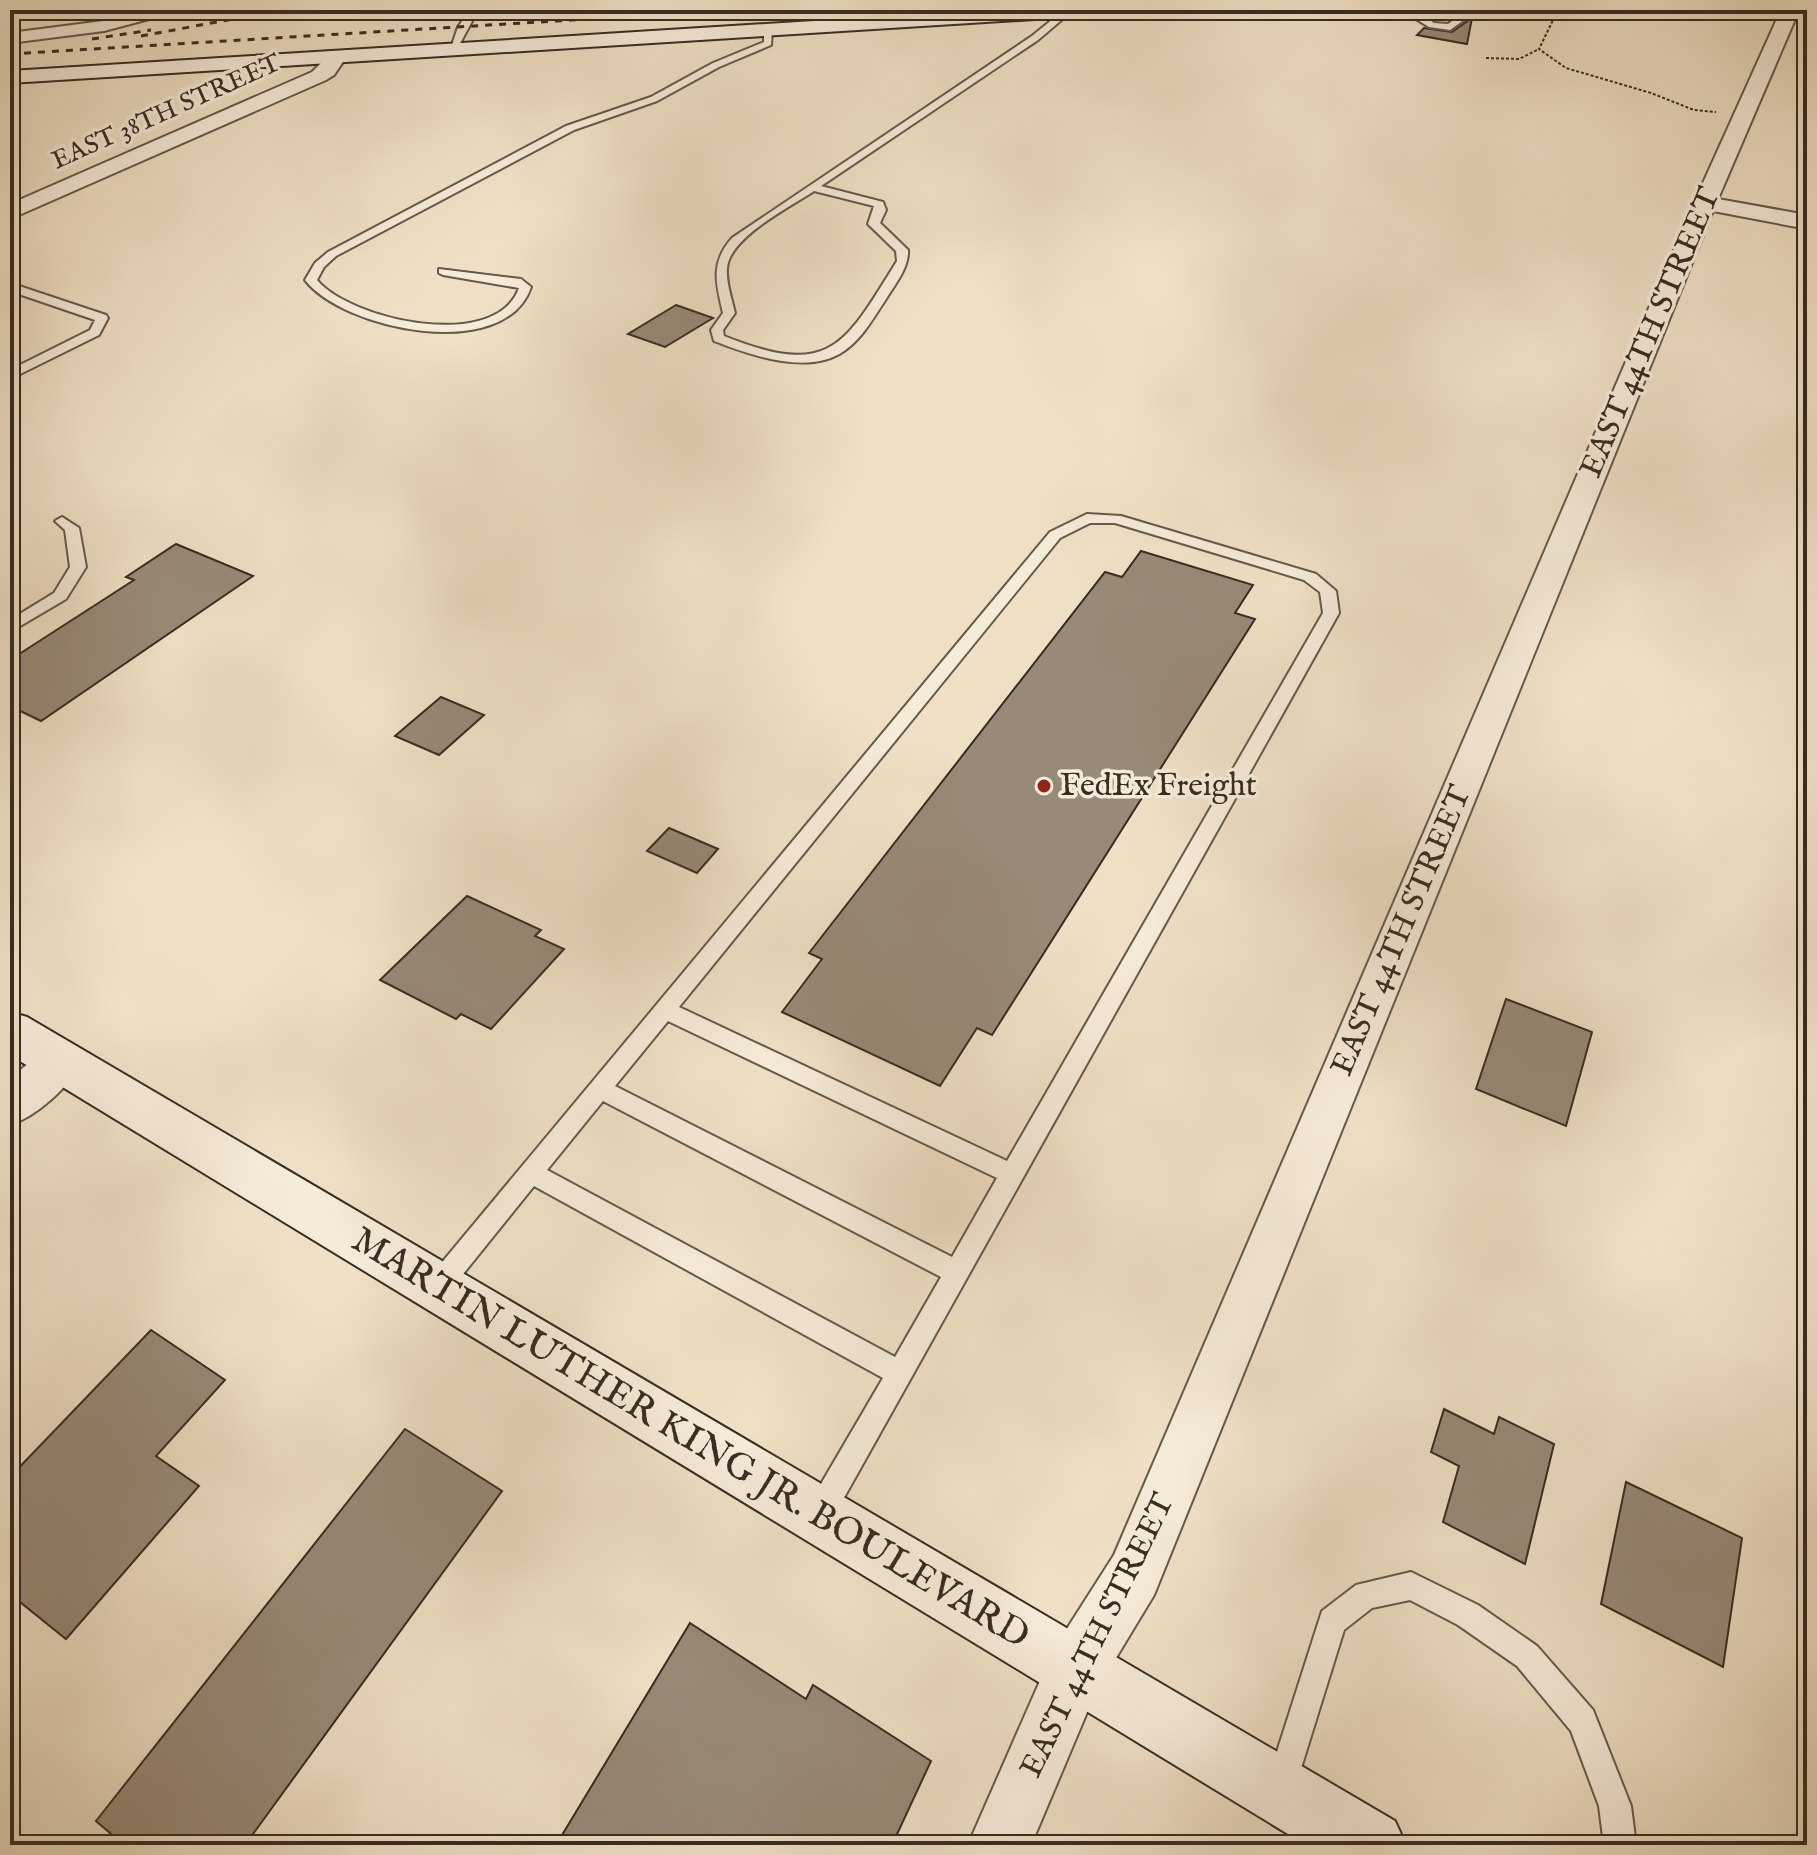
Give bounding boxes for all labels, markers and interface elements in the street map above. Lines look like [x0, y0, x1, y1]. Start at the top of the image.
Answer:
street label: EAST 38TH STREET [46, 47, 286, 177]
street label: EAST 44TH STREET [1571, 182, 1731, 484]
place label: FedEx Freight [1060, 766, 1257, 807]
marker: FedEx Freight [1035, 777, 1053, 795]
street label: EAST 44TH STREET [1322, 780, 1482, 1082]
street label: MARTIN LUTHER KING JR. BOULEVARD [342, 1217, 1038, 1661]
street label: EAST 44TH STREET [1011, 1487, 1185, 1785]

